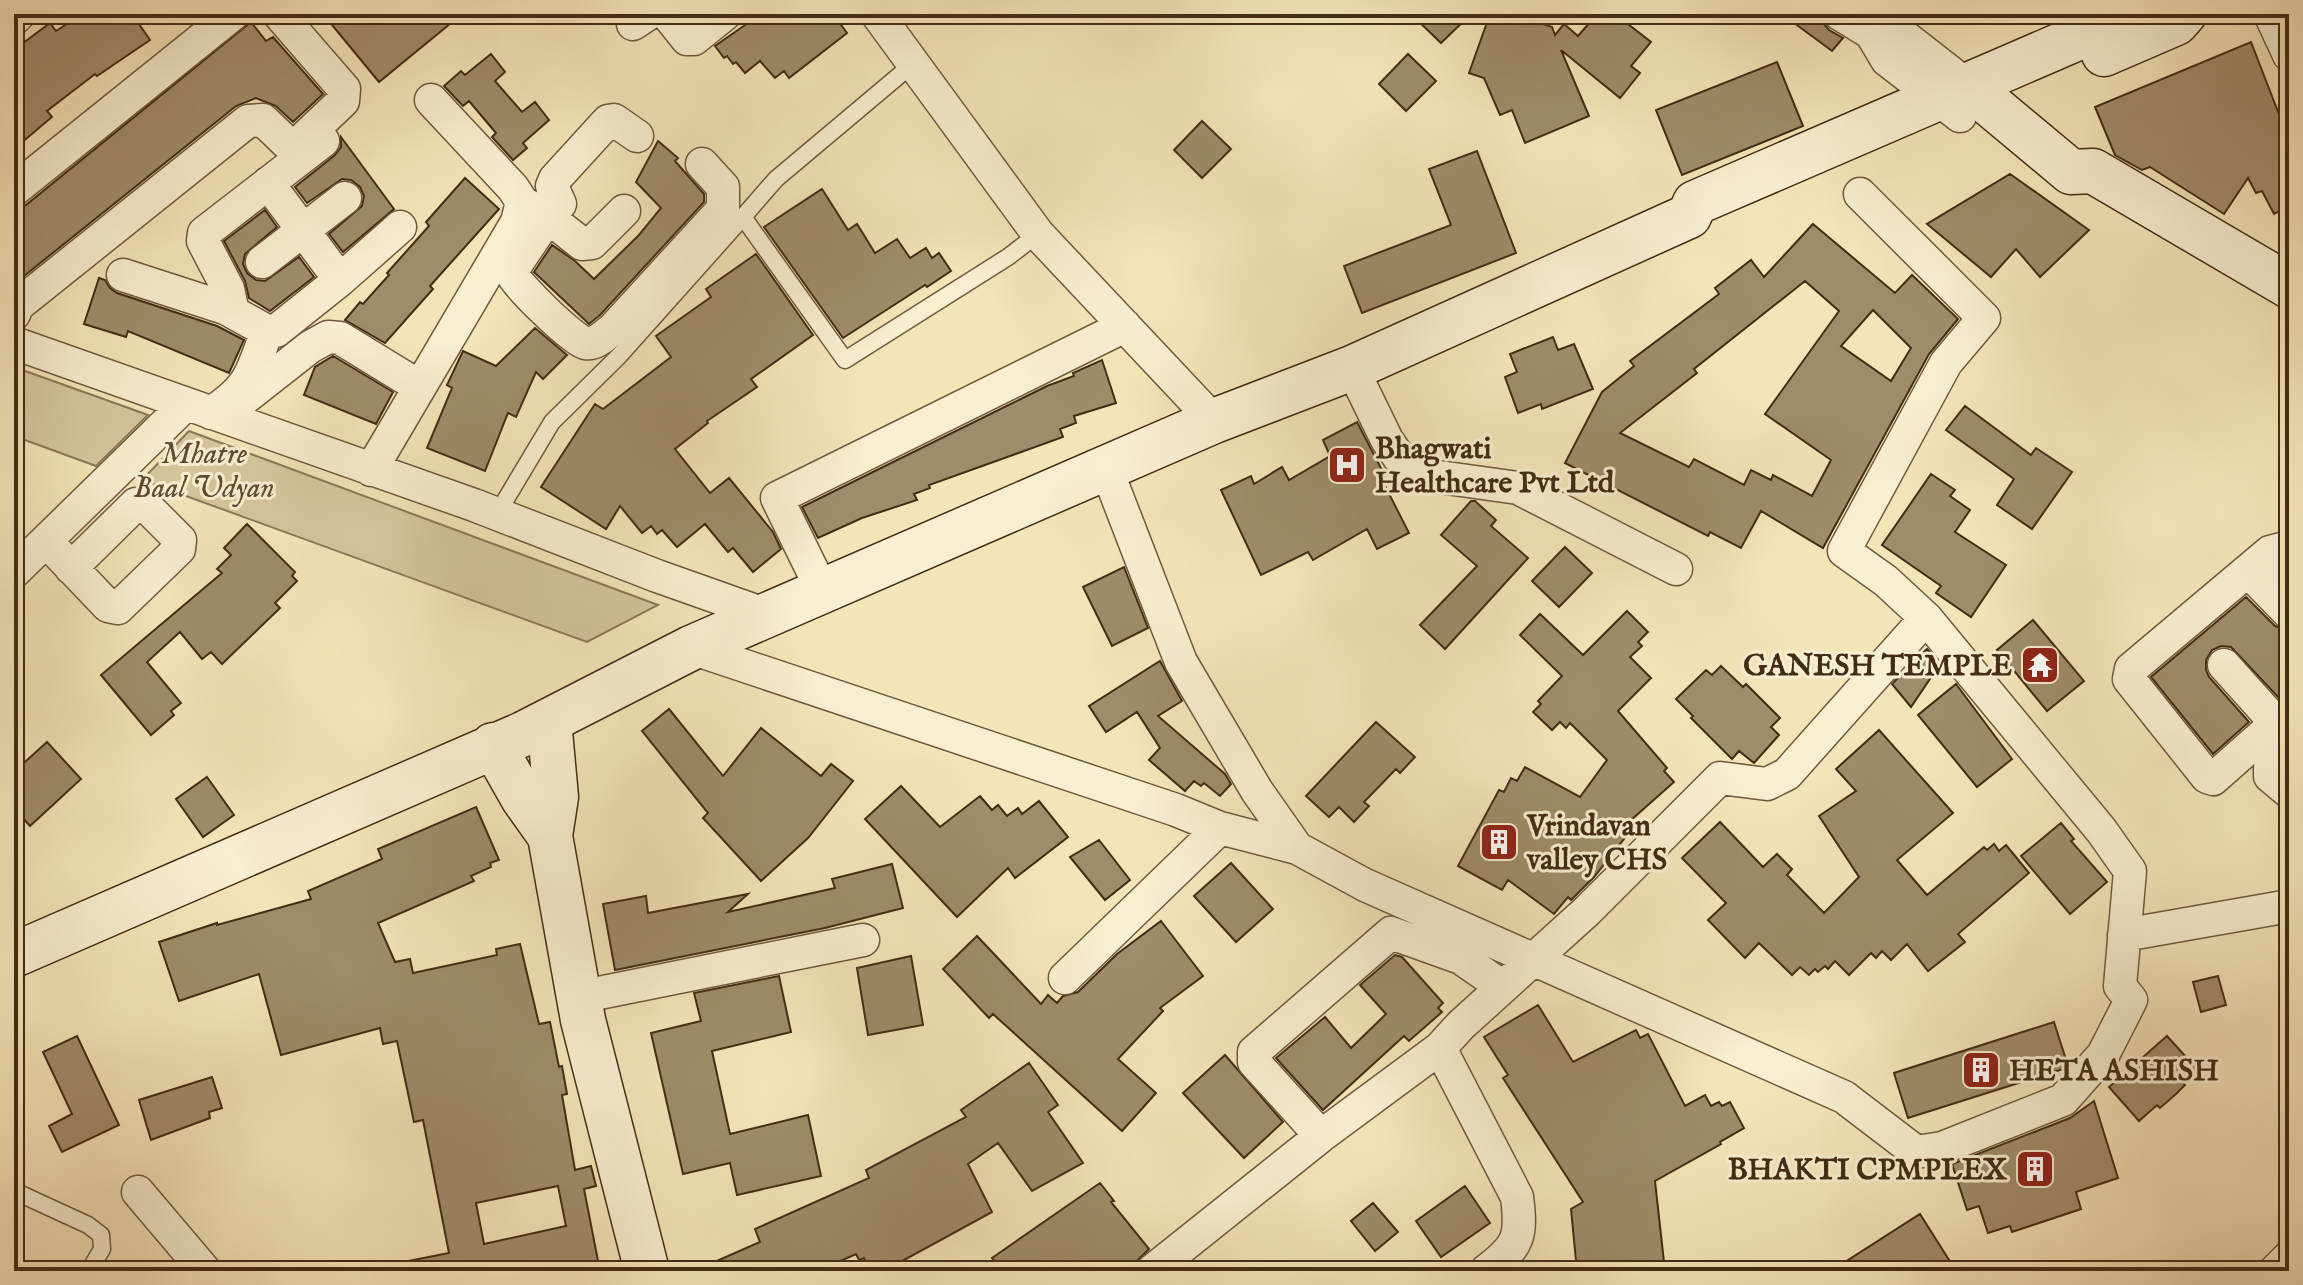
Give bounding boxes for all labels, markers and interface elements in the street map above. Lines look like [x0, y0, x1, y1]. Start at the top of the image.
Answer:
place label: Bhagwati Healthcare Pvt Ltd [1375, 431, 1615, 503]
park label: Mhatre Baal Udyan [133, 436, 275, 508]
hospital icon: Bhagwati Healthcare Pvt Ltd [1326, 444, 1368, 486]
temple icon: GANESH TEMPLE [2019, 644, 2061, 686]
place label: GANESH TEMPLE [1743, 648, 2012, 686]
place label: Vrindavan valley CHS [1526, 808, 1667, 880]
building icon: Vrindavan valley CHS [1478, 821, 1520, 863]
building icon: HETA ASHISH [1960, 1049, 2002, 1091]
place label: HETA ASHISH [2009, 1053, 2219, 1091]
building icon: BHAKTI CPMPLEX [2014, 1148, 2056, 1190]
place label: BHAKTI CPMPLEX [1728, 1152, 2008, 1190]

